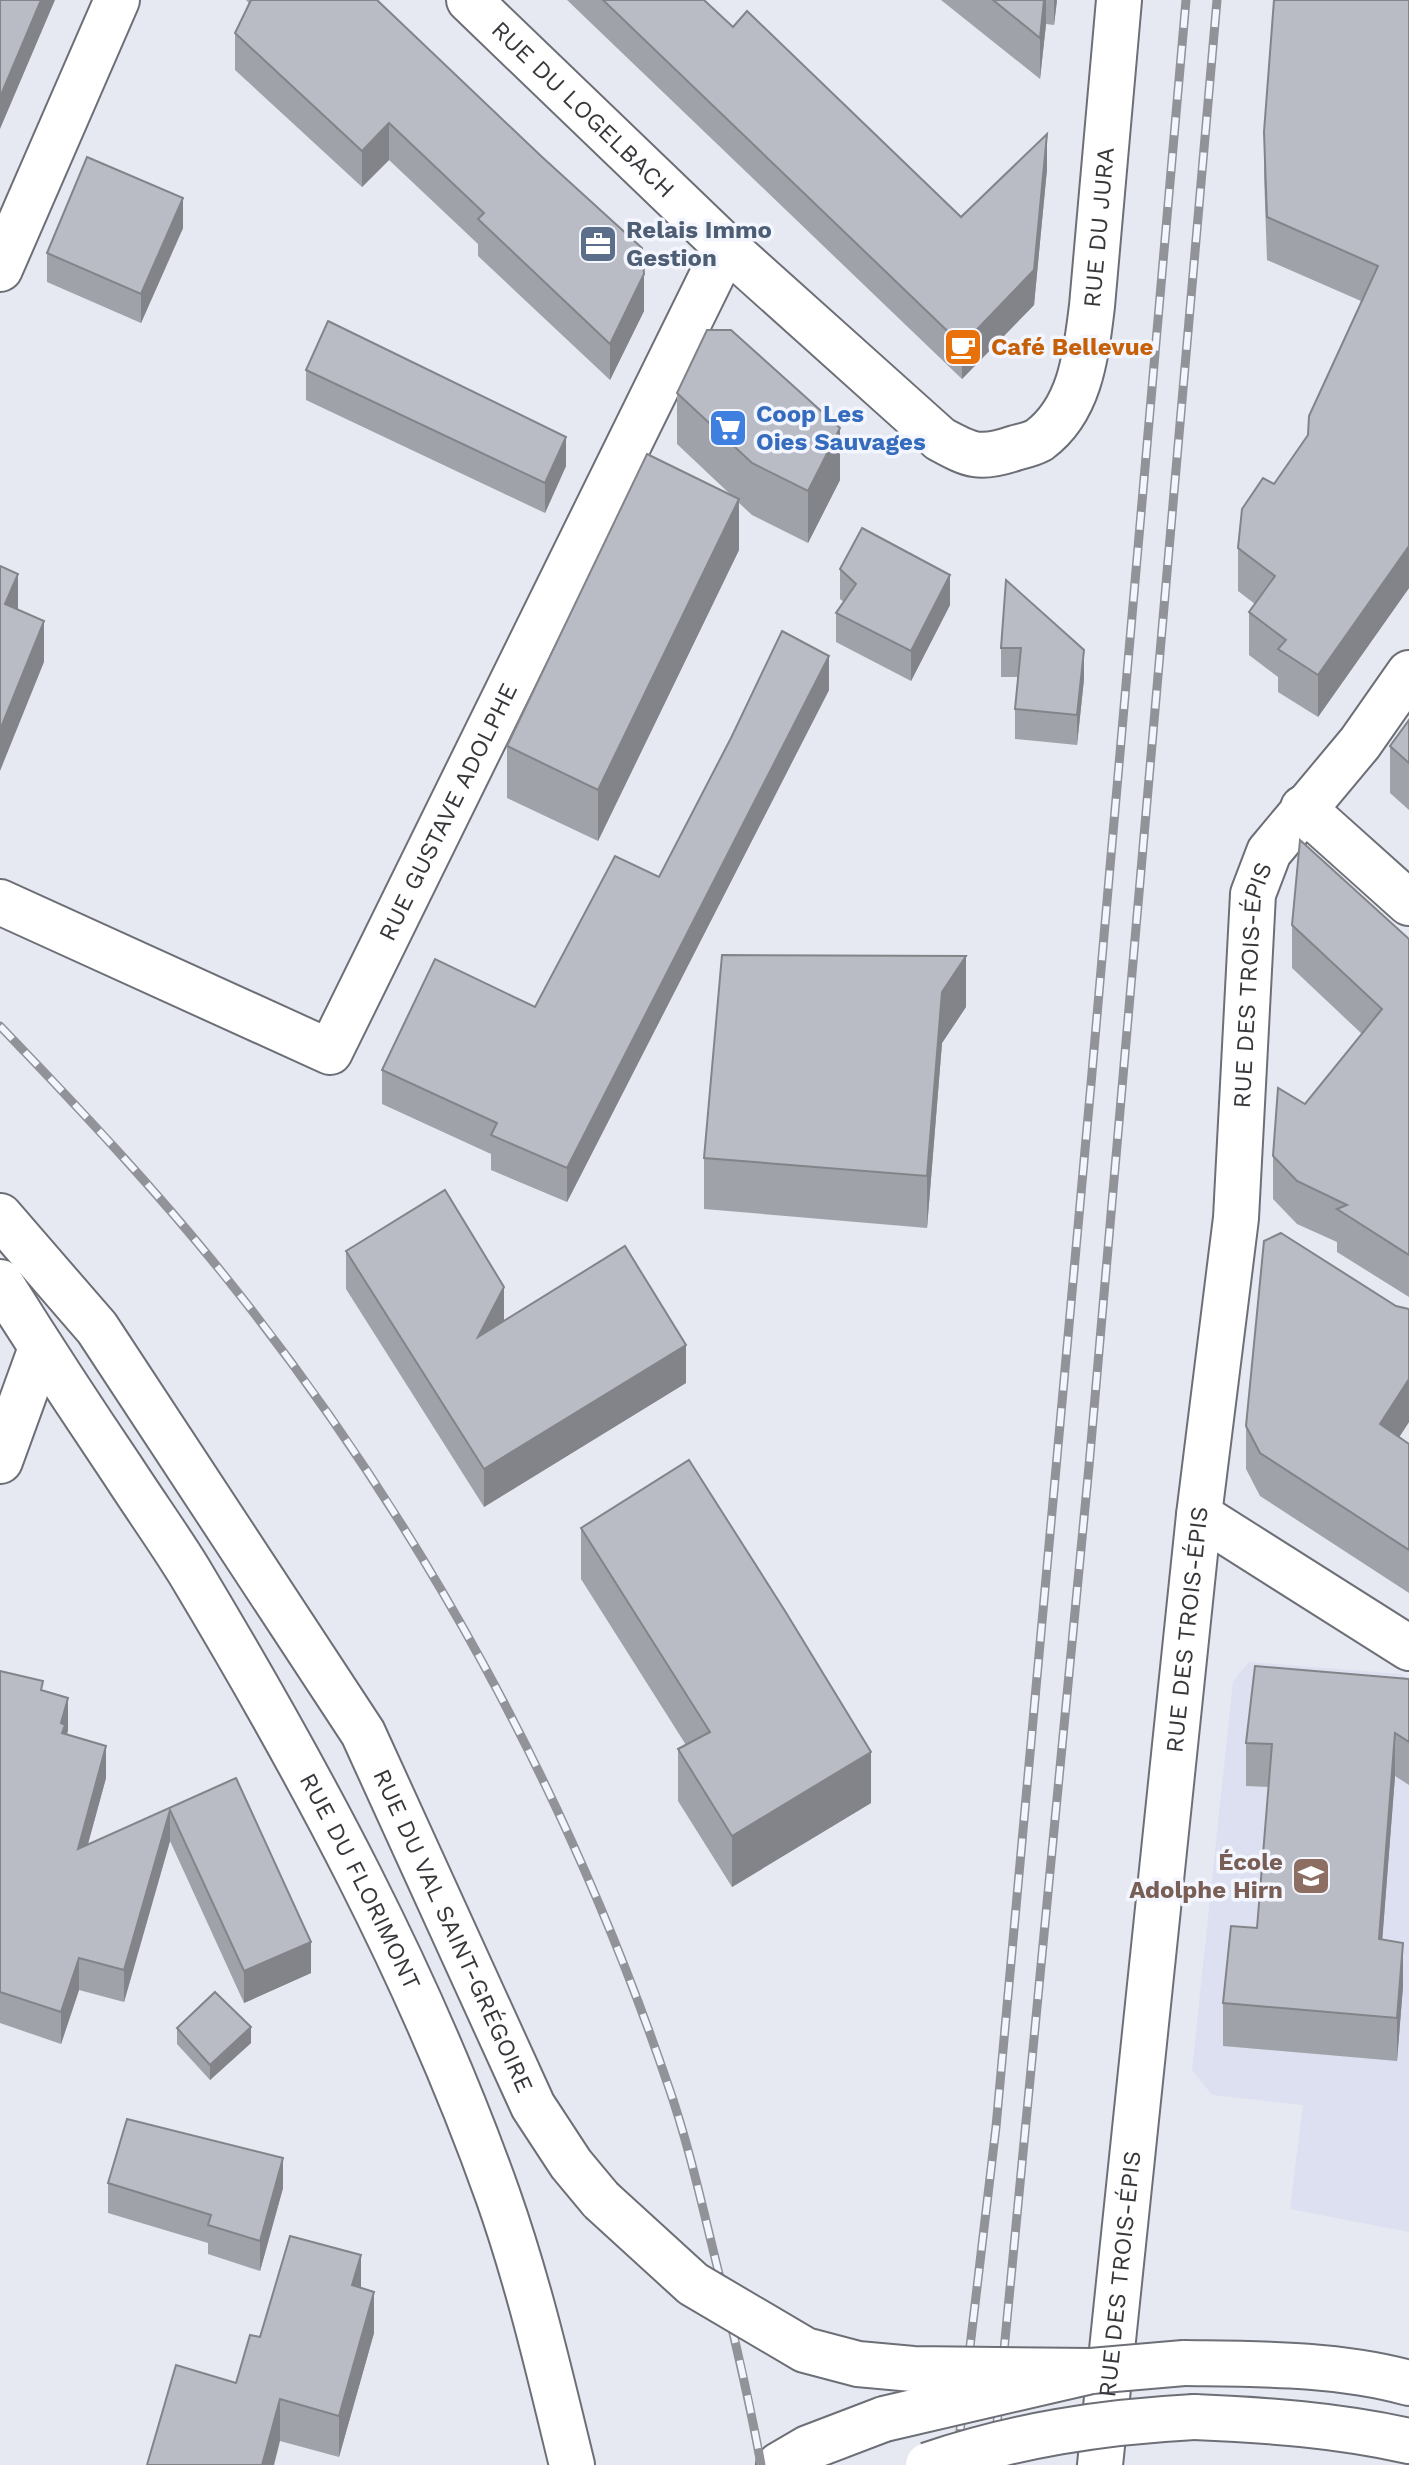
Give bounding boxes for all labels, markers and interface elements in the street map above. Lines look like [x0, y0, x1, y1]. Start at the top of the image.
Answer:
street label: RUE DU LOGELBACH [486, 15, 680, 204]
street label: RUE DU JURA [1078, 146, 1120, 309]
place label: Relais Immo Gestion [626, 216, 772, 272]
office icon: Relais Immo Gestion [577, 223, 619, 265]
cafe icon: Café Bellevue [942, 326, 984, 368]
place label: Café Bellevue [991, 333, 1154, 361]
place label: Coop Les Oies Sauvages [756, 400, 926, 456]
supermarket icon: Coop Les Oies Sauvages [707, 407, 749, 449]
street label: RUE GUSTAVE ADOLPHE [373, 679, 523, 945]
street label: RUE DES TROIS-ÉPIS [1228, 858, 1278, 1109]
street label: RUE DES TROIS-ÉPIS [1160, 1505, 1214, 1754]
street label: RUE DU VAL SAINT-GRÉGOIRE [367, 1765, 539, 2097]
street label: RUE DU FLORIMONT [294, 1768, 426, 1994]
place label: École Adolphe Hirn [1129, 1848, 1283, 1904]
school or university icon: École Adolphe Hirn [1290, 1855, 1332, 1897]
street label: RUE DES TROIS-ÉPIS [1093, 2149, 1147, 2399]

